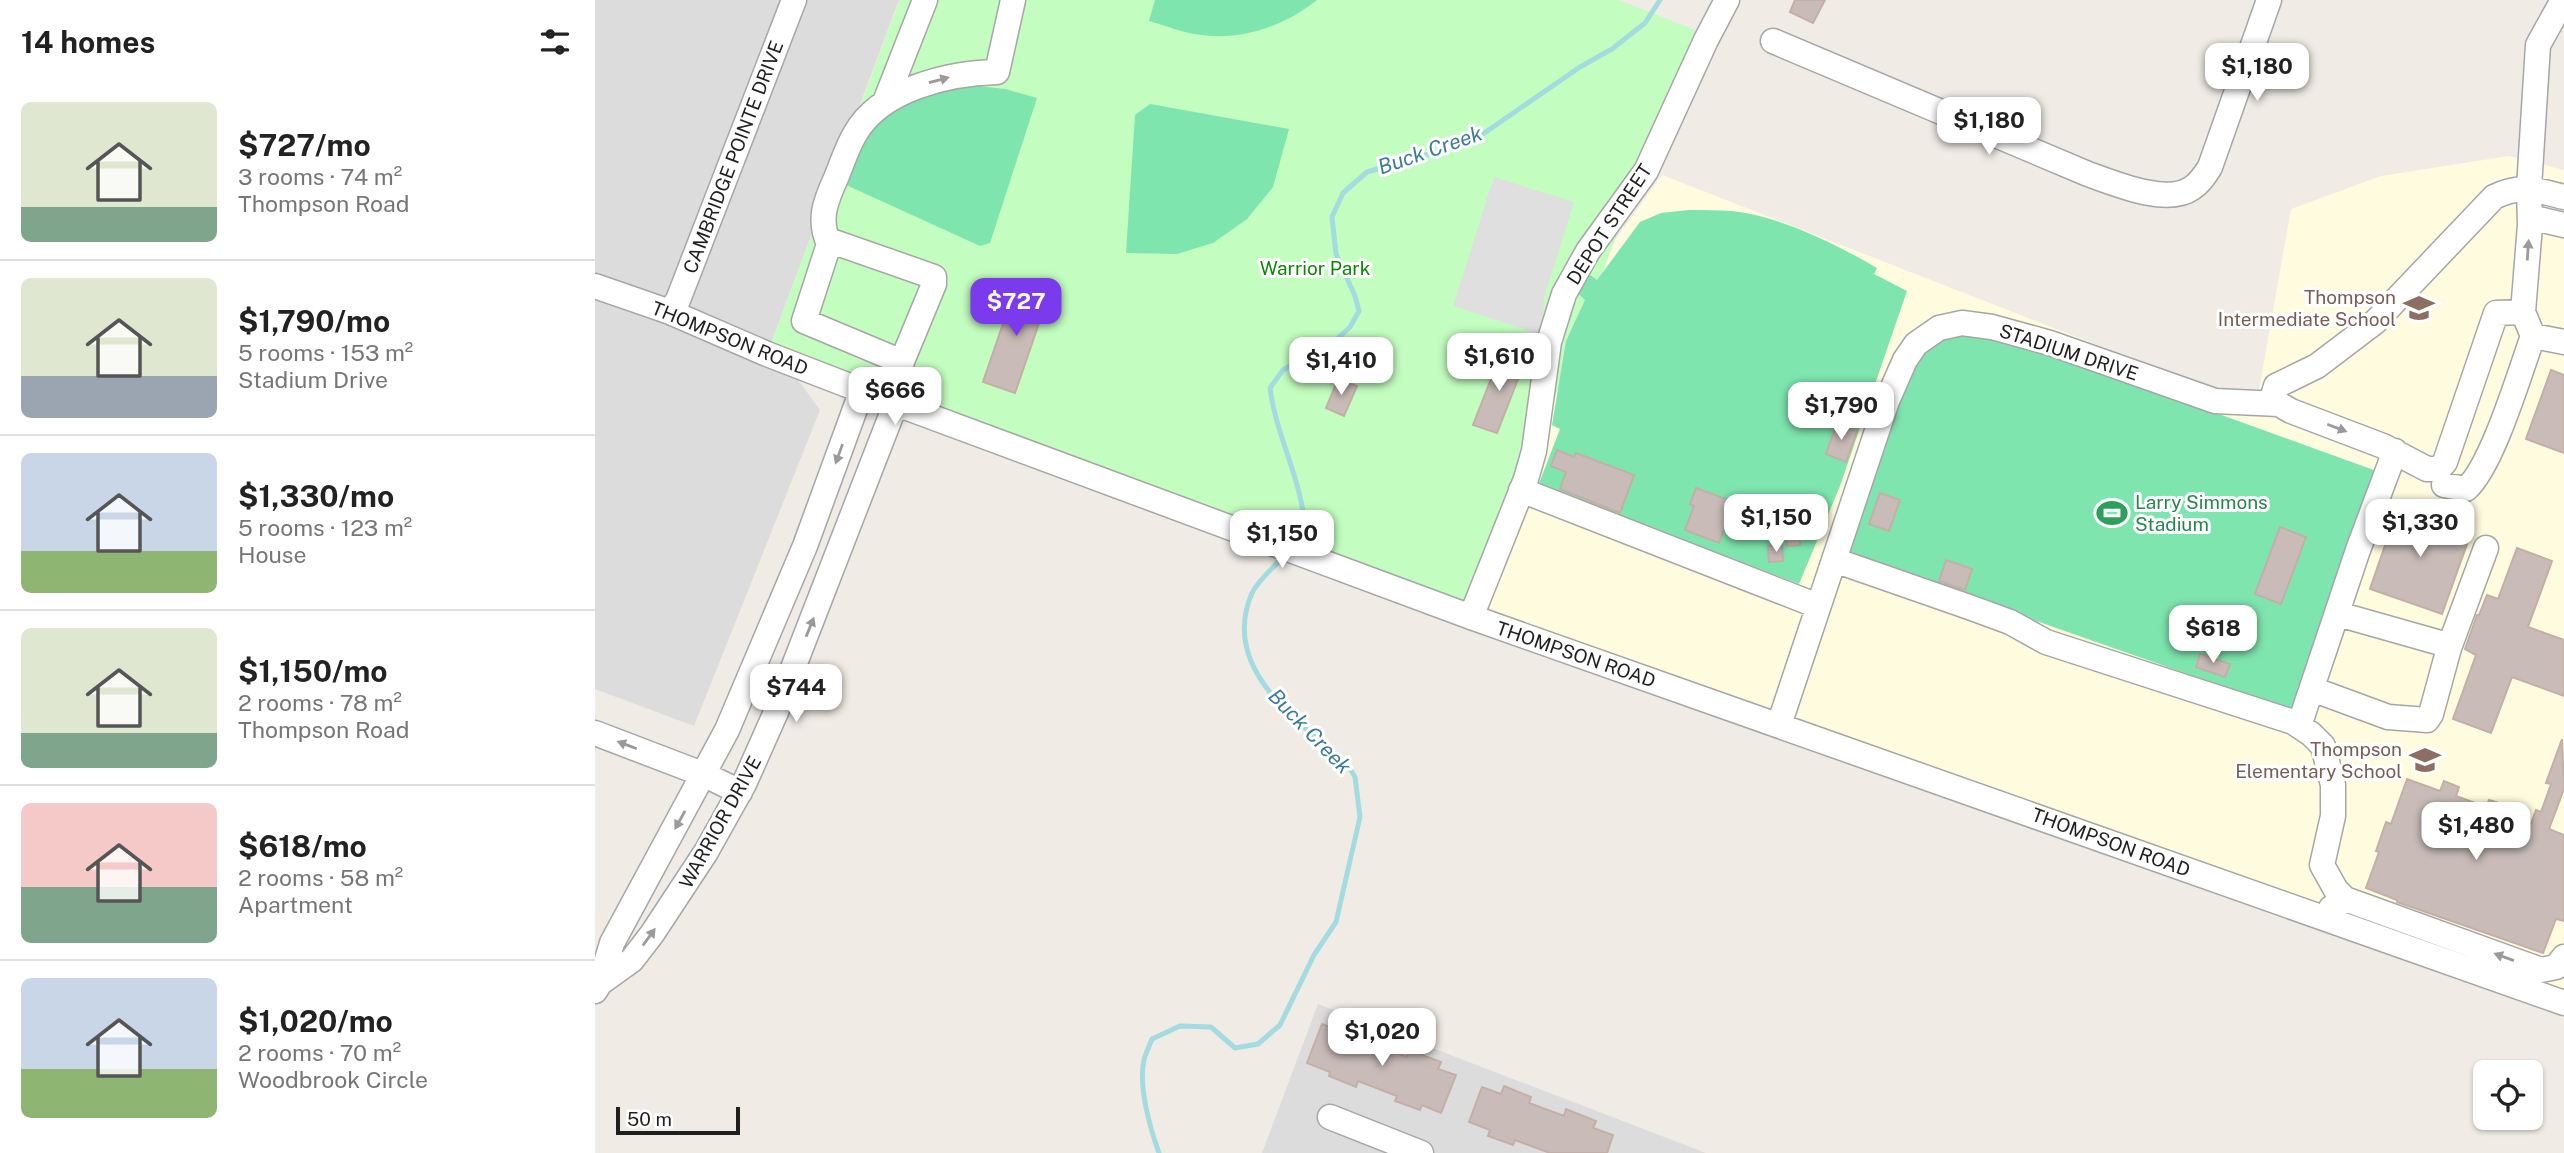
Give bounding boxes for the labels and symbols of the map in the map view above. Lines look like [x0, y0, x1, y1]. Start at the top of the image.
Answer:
street label: CAMBRIDGE POINTE DRIVE [678, 38, 788, 276]
pin: $1,180 [2200, 43, 2314, 103]
one-way arrow [928, 74, 950, 85]
pin: $1,180 [1932, 97, 2046, 157]
water label: Buck Creek [1375, 120, 1486, 180]
street label: DEPOT STREET [1562, 160, 1656, 288]
one-way arrow [2523, 239, 2534, 261]
park label: Warrior Park [1260, 257, 1371, 279]
pin: $727 [975, 278, 1057, 338]
place label: Thompson Intermediate School [2218, 286, 2396, 330]
school or university icon: Thompson Intermediate School [2402, 291, 2436, 325]
street label: THOMPSON ROAD [649, 297, 811, 379]
street label: STADIUM DRIVE [1997, 319, 2141, 385]
pin: $1,610 [1442, 334, 1556, 393]
pin: $1,410 [1284, 338, 1398, 397]
pin: $666 [854, 368, 936, 427]
pin: $1,790 [1784, 382, 1898, 442]
one-way arrow [2326, 423, 2347, 434]
one-way arrow [833, 444, 844, 465]
place label: Larry Simmons Stadium [2135, 491, 2268, 535]
pin: $1,150 [1719, 494, 1833, 554]
sports icon: Larry Simmons Stadium [2095, 496, 2129, 530]
pin: $1,330 [2363, 500, 2477, 559]
pin: $1,150 [1225, 510, 1339, 570]
pin: $618 [2172, 606, 2254, 665]
street label: THOMPSON ROAD [1494, 616, 1658, 692]
one-way arrow [805, 617, 816, 638]
pin: $744 [755, 664, 837, 724]
water label: Buck Creek [1263, 683, 1357, 779]
place label: Thompson Elementary School [2235, 738, 2402, 782]
one-way arrow [616, 739, 637, 750]
school or university icon: Thompson Elementary School [2408, 743, 2442, 777]
street label: WARRIOR DRIVE [675, 752, 765, 892]
pin: $1,480 [2419, 802, 2533, 862]
street label: THOMPSON ROAD [2029, 803, 2193, 881]
one-way arrow [674, 810, 686, 830]
one-way arrow [642, 928, 656, 946]
one-way arrow [2493, 951, 2514, 962]
pin: $1,020 [1325, 1009, 1439, 1068]
scale bar [616, 1104, 740, 1136]

